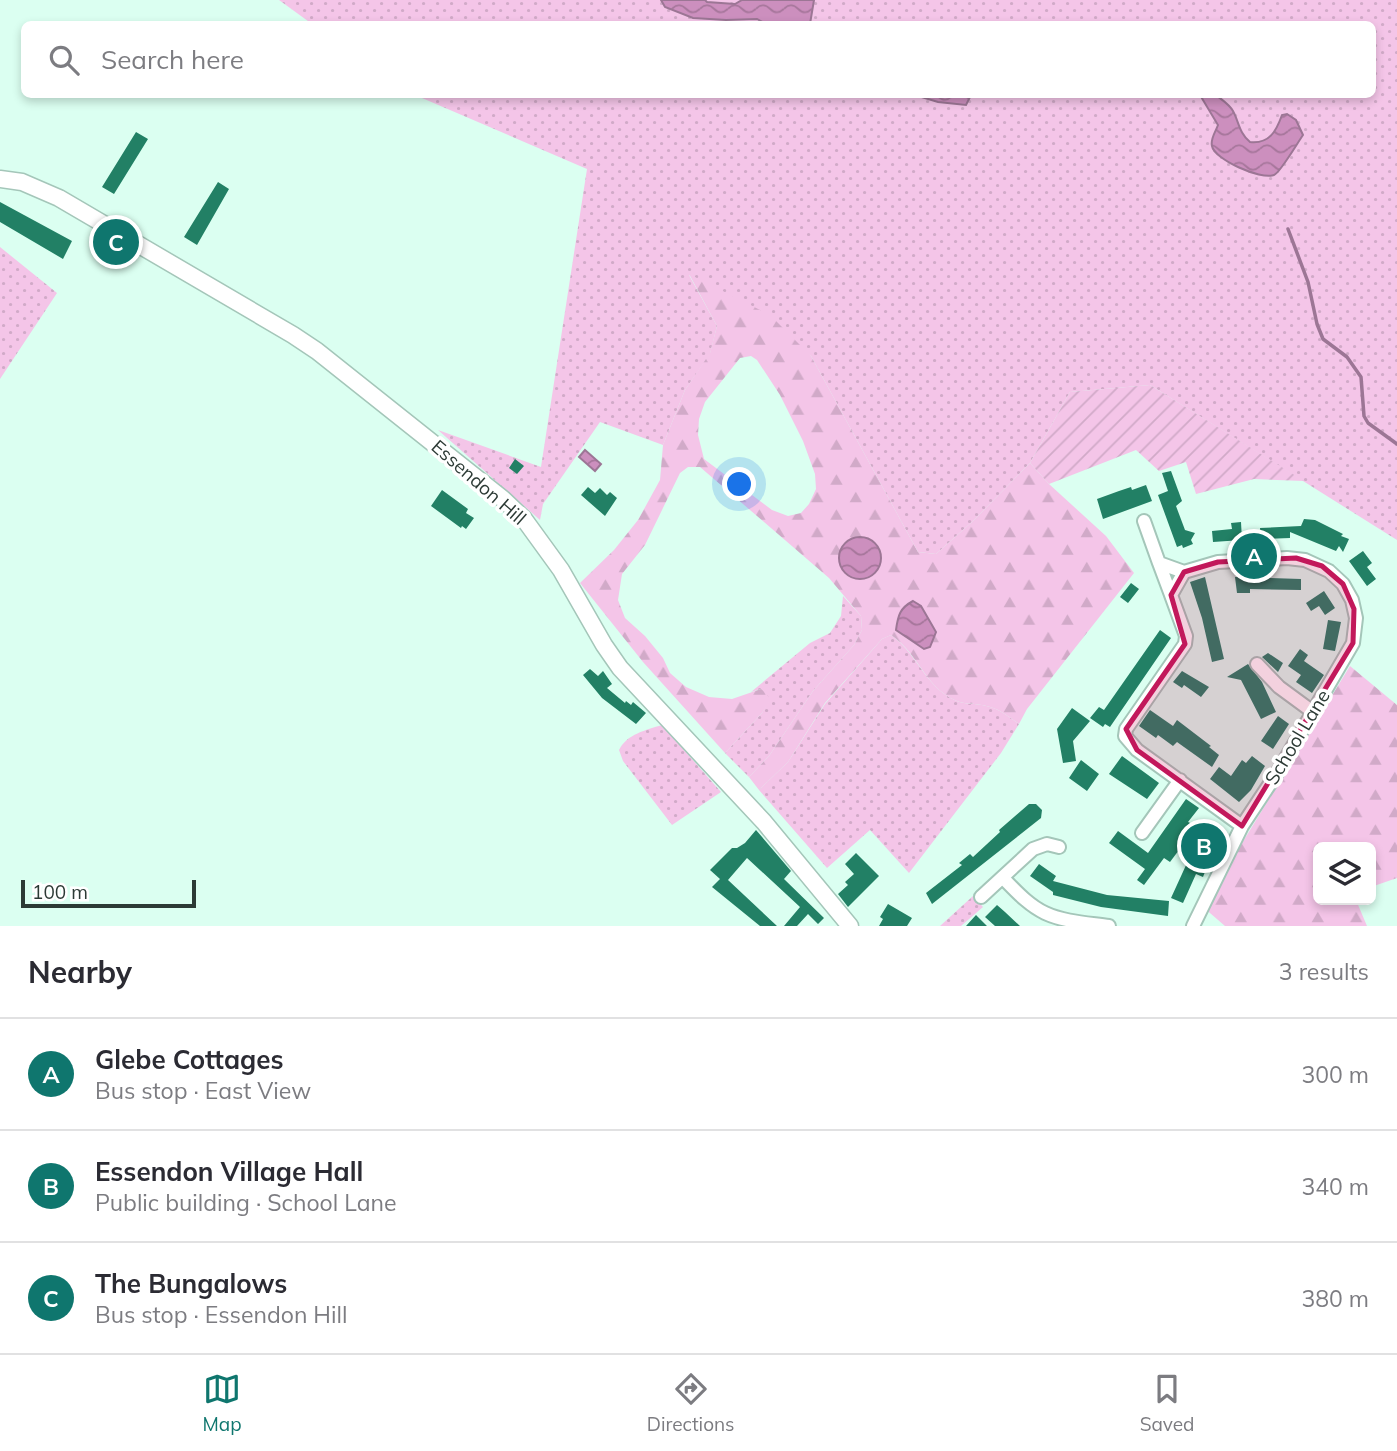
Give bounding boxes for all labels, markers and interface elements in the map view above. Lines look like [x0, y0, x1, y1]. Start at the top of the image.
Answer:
search box [21, 21, 1376, 98]
icon: search [45, 41, 83, 79]
text: Search here [101, 43, 244, 76]
pin: C [93, 216, 139, 268]
street label: Essendon Hill [427, 434, 531, 530]
your location [722, 467, 756, 501]
pin: A [1231, 530, 1277, 582]
street label: School Lane [1259, 685, 1335, 789]
pin: B [1181, 820, 1227, 872]
map controls [1313, 842, 1376, 905]
button: layers [1313, 842, 1376, 905]
scale bar [21, 877, 196, 909]
text: 100 m [32, 880, 88, 904]
text: Nearby [28, 953, 132, 991]
text: 3 results [1279, 957, 1369, 986]
text: Glebe Cottages [95, 1043, 283, 1076]
text: A [42, 1060, 60, 1089]
text: 300 m [1301, 1060, 1369, 1089]
text: Bus stop · East View [95, 1076, 311, 1105]
text: Essendon Village Hall [95, 1155, 363, 1188]
text: B [43, 1172, 59, 1201]
text: 340 m [1301, 1172, 1369, 1201]
text: Public building · School Lane [95, 1188, 396, 1217]
text: The Bungalows [95, 1267, 287, 1300]
text: C [43, 1284, 59, 1313]
text: 380 m [1301, 1284, 1369, 1313]
text: Bus stop · Essendon Hill [95, 1300, 347, 1329]
tab: Map [203, 1370, 242, 1436]
tab: Directions [647, 1370, 735, 1436]
tab: Saved [1140, 1370, 1194, 1436]

